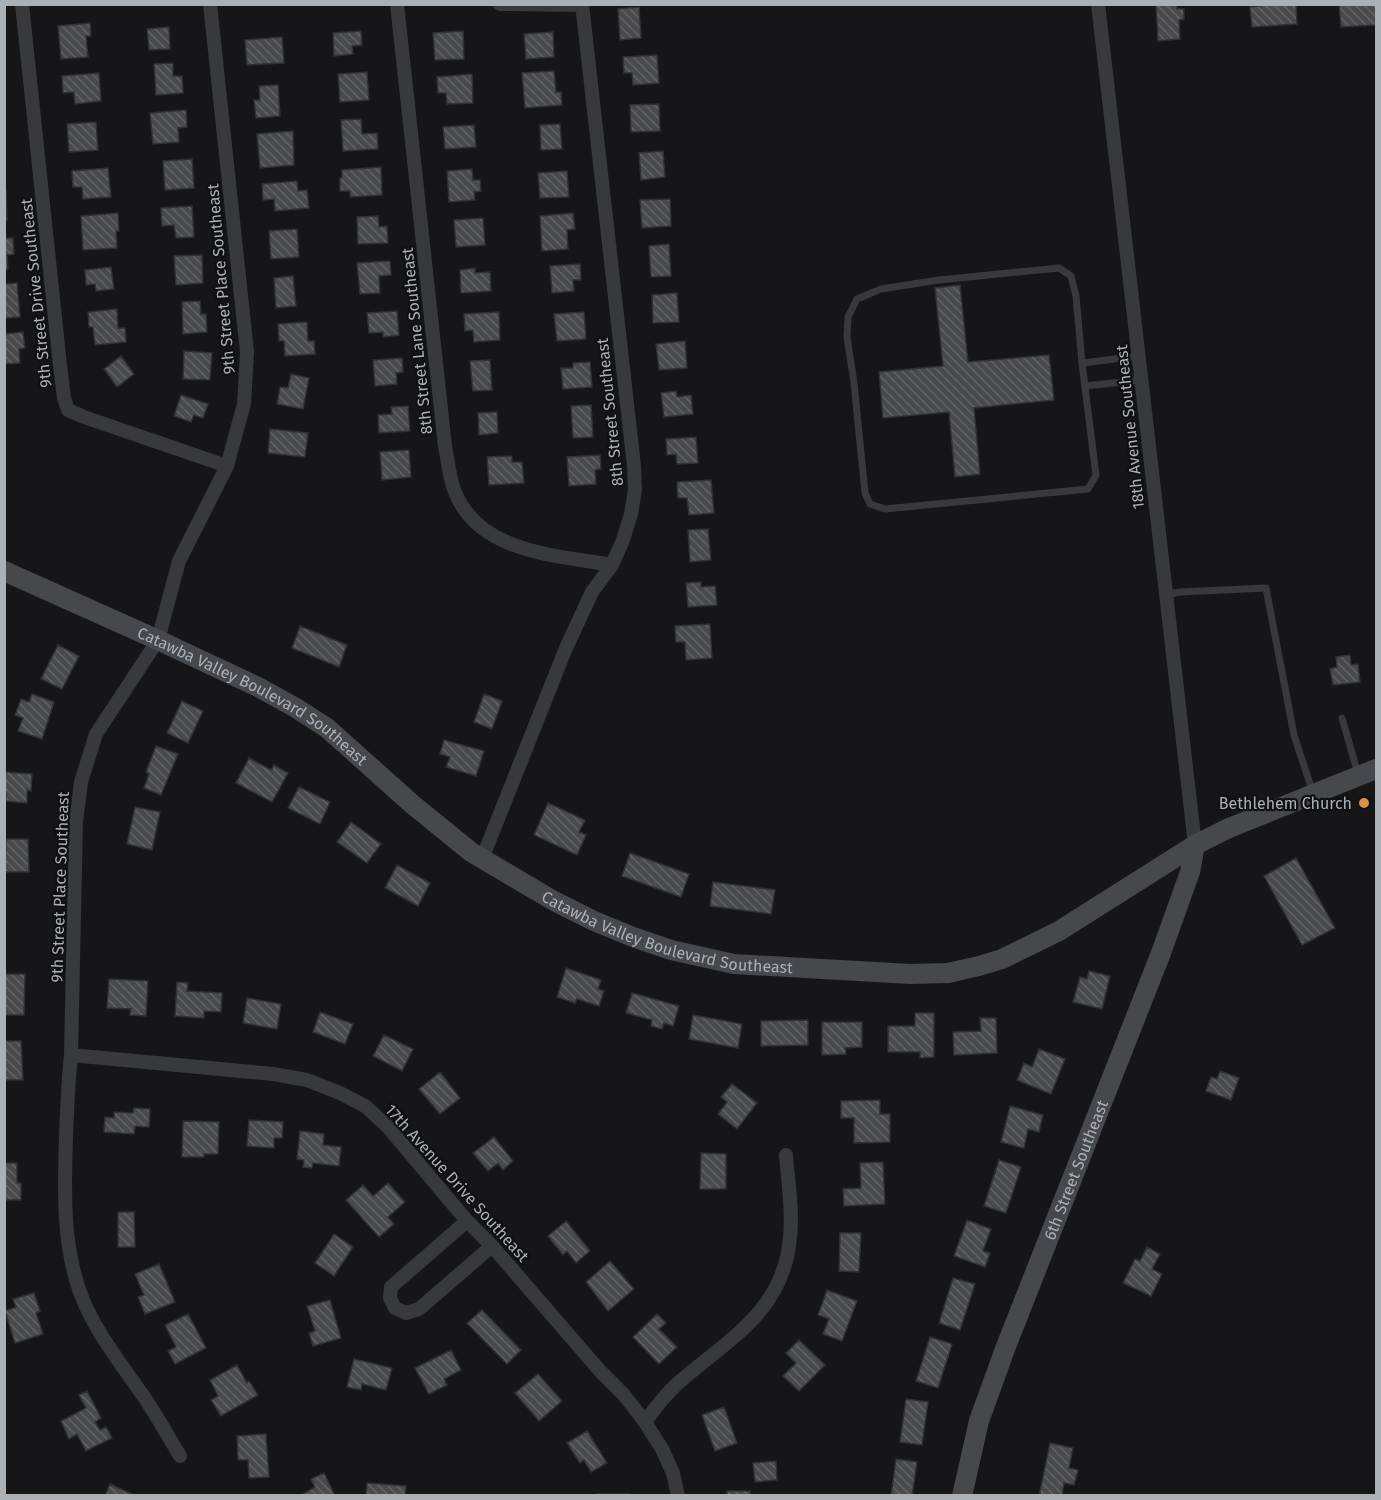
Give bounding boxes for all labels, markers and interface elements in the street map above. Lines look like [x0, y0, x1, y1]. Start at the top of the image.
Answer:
street label: 9th Street Place Southeast [203, 183, 239, 375]
street label: 9th Street Drive Southeast [17, 197, 55, 389]
street label: 8th Street Lane Southeast [398, 247, 436, 435]
street label: 8th Street Southeast [593, 337, 627, 487]
street label: 18th Avenue Southeast [1112, 344, 1148, 510]
street label: Catawba Valley Boulevard Southeast [135, 623, 371, 769]
street label: 9th Street Place Southeast [47, 791, 73, 983]
place label: Bethlehem Church [1219, 794, 1352, 813]
marker: Bethlehem Church [1357, 796, 1371, 810]
street label: Catawba Valley Boulevard Southeast [538, 886, 794, 977]
street label: 6th Street Southeast [1039, 1097, 1112, 1242]
street label: 17th Avenue Drive Southeast [381, 1100, 533, 1266]

